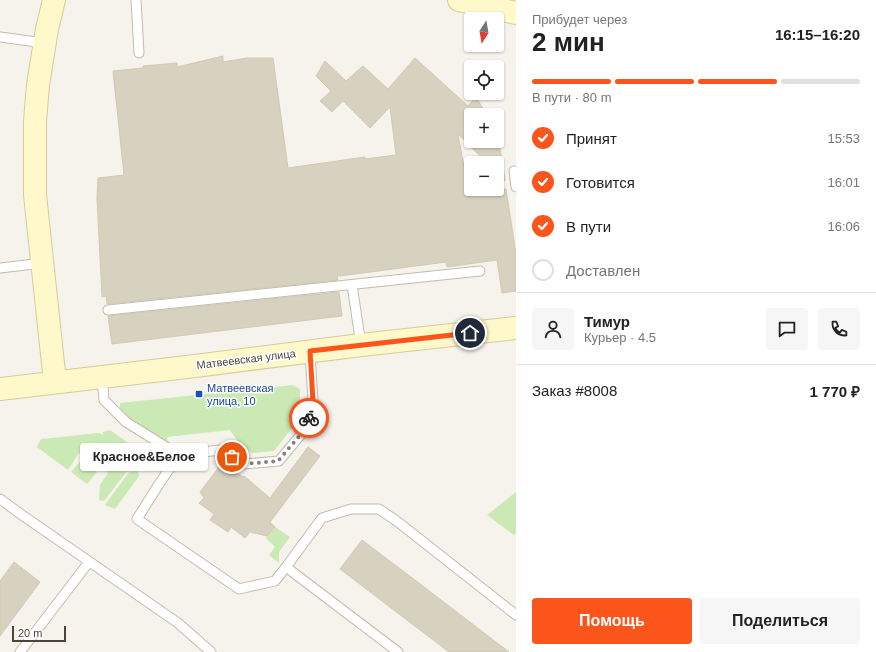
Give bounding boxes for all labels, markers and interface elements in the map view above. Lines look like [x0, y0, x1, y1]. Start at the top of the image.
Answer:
north arrow [464, 12, 504, 52]
map controls [464, 12, 504, 196]
text: Прибудет через [532, 12, 627, 27]
text: 16:15–16:20 [775, 26, 860, 43]
text: 2 мин [532, 27, 605, 57]
button: locate [464, 60, 504, 100]
text: В пути · 80 m [532, 90, 612, 105]
button: + [464, 108, 504, 148]
icon: check [532, 127, 554, 149]
text: Принят [566, 130, 617, 147]
text: 15:53 [827, 131, 860, 146]
button: − [464, 156, 504, 196]
icon: check [532, 171, 554, 193]
text: Готовится [566, 174, 635, 191]
text: 16:01 [827, 175, 860, 190]
icon: check [532, 215, 554, 237]
text: В пути [566, 218, 611, 235]
text: 16:06 [827, 219, 860, 234]
text: Доставлен [566, 262, 640, 279]
button: person [532, 308, 574, 350]
button: chat [766, 308, 808, 350]
button: phone [818, 308, 860, 350]
text: Тимур [584, 313, 630, 330]
pin [453, 316, 487, 350]
icon: home [459, 322, 481, 344]
text: Курьер · 4.5 [584, 330, 656, 345]
street label: Матвеевская улица [196, 347, 297, 371]
place label: Матвеевская улица, 10 [207, 382, 274, 407]
text: Заказ #8008 [532, 382, 617, 399]
text: 1 770 ₽ [810, 383, 860, 400]
marker: Матвеевская улица, 10 [194, 389, 204, 399]
courier [289, 398, 329, 438]
icon: bike [298, 407, 320, 429]
pin [215, 440, 249, 474]
callout: Красное&Белое [80, 443, 208, 471]
icon: bag [221, 446, 243, 468]
text: Красное&Белое [93, 449, 195, 464]
button: Помощь [532, 598, 692, 644]
button: Поделиться [700, 598, 860, 644]
scale bar [12, 624, 66, 643]
text: 20 m [18, 627, 42, 639]

